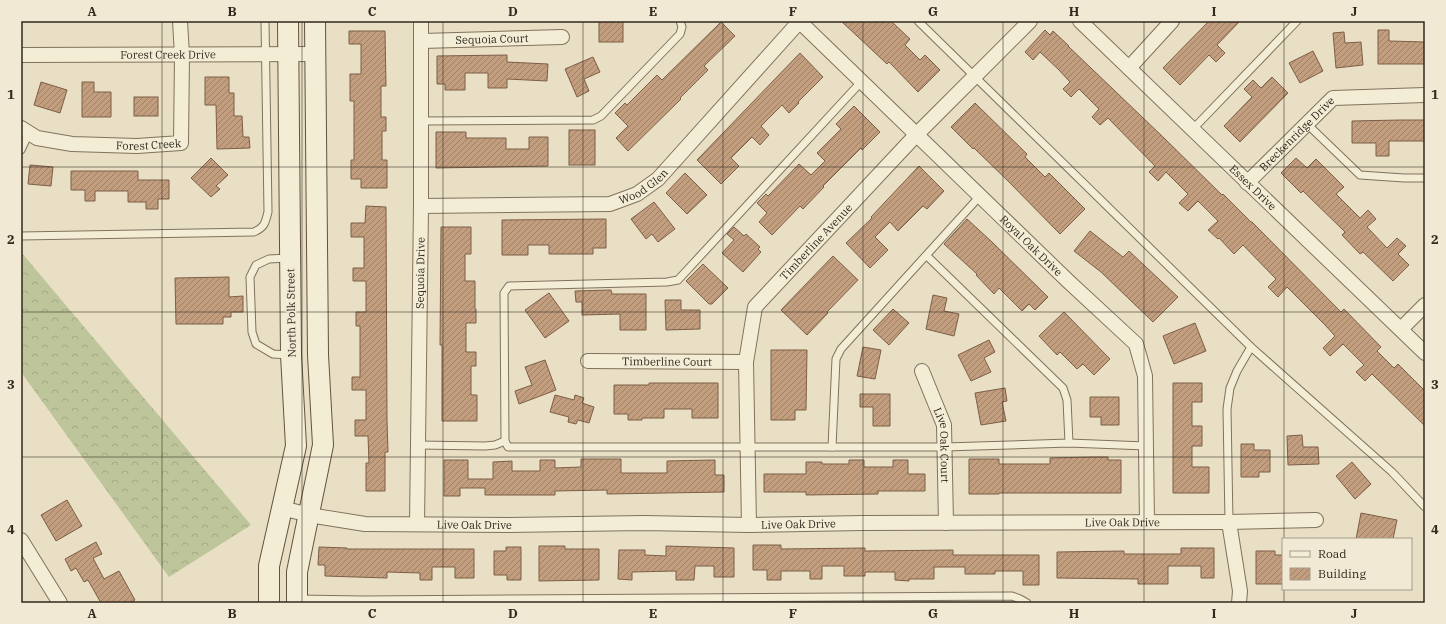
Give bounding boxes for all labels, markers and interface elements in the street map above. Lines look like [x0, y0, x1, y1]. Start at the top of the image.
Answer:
text: A [87, 3, 97, 20]
text: B [227, 3, 237, 20]
text: C [368, 3, 377, 20]
text: D [508, 3, 518, 20]
text: E [649, 3, 657, 20]
text: F [789, 3, 797, 20]
text: G [928, 3, 938, 20]
text: H [1069, 3, 1080, 20]
text: I [1212, 3, 1217, 20]
text: J [1351, 3, 1358, 20]
street label: Sequoia Court [455, 31, 529, 47]
street label: Forest Creek Drive [120, 47, 216, 62]
text: 1 [7, 86, 15, 103]
text: 1 [1431, 86, 1439, 103]
street label: Breckenridge Drive [1256, 94, 1337, 174]
street label: Forest Creek [116, 136, 182, 153]
street label: Essex Drive [1226, 162, 1279, 213]
street label: Wood Glen [617, 166, 671, 207]
street label: Timberline Avenue [777, 201, 855, 283]
street label: Royal Oak Drive [997, 212, 1066, 279]
text: 2 [7, 231, 15, 248]
text: 2 [1431, 231, 1439, 248]
street label: Sequoia Drive [413, 237, 428, 309]
street label: North Polk Street [283, 268, 299, 358]
street label: Timberline Court [622, 354, 712, 369]
text: 3 [7, 376, 15, 393]
text: 3 [1431, 376, 1439, 393]
street label: Live Oak Court [931, 405, 952, 483]
street label: Live Oak Drive [1085, 515, 1160, 529]
street label: Live Oak Drive [761, 516, 836, 532]
street label: Live Oak Drive [437, 518, 512, 532]
text: 4 [7, 521, 15, 538]
text: 4 [1431, 521, 1439, 538]
legend [1282, 538, 1412, 590]
text: Road [1318, 546, 1347, 561]
text: Building [1318, 566, 1366, 581]
text: A [87, 605, 97, 622]
text: B [227, 605, 237, 622]
text: C [368, 605, 377, 622]
text: D [508, 605, 518, 622]
text: E [649, 605, 657, 622]
text: F [789, 605, 797, 622]
text: G [928, 605, 938, 622]
text: H [1069, 605, 1080, 622]
text: I [1212, 605, 1217, 622]
text: J [1351, 605, 1358, 622]

